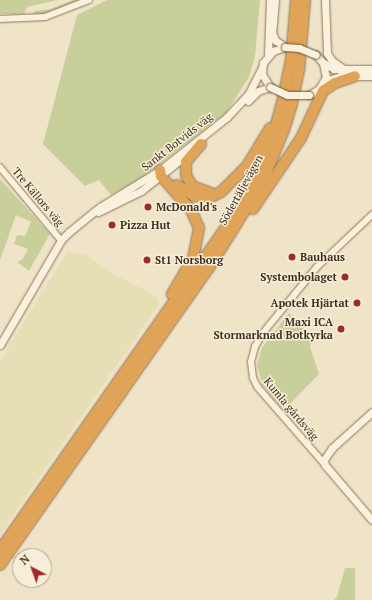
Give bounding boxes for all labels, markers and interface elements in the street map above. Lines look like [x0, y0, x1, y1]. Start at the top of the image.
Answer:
street label: Sankt Botvids väg [139, 110, 215, 174]
street label: Södertäljevägen [216, 153, 266, 227]
street label: Tre Källors väg [10, 165, 66, 229]
place label: McDonald's [156, 200, 217, 214]
marker: McDonald's [143, 202, 153, 212]
place label: Pizza Hut [120, 218, 171, 232]
marker: Pizza Hut [107, 220, 117, 230]
place label: Bauhaus [300, 250, 345, 264]
marker: Bauhaus [287, 252, 297, 262]
place label: St1 Norsborg [155, 253, 223, 267]
marker: St1 Norsborg [142, 255, 152, 265]
place label: Systembolaget [260, 270, 337, 284]
marker: Systembolaget [340, 272, 350, 282]
place label: Apotek Hjärtat [270, 296, 349, 310]
marker: Apotek Hjärtat [352, 298, 362, 308]
place label: Maxi ICA Stormarknad Botkyrka [213, 316, 333, 342]
marker: Maxi ICA Stormarknad Botkyrka [336, 324, 346, 334]
street label: Kumla gårdsväg [261, 375, 321, 443]
north arrow [12, 548, 52, 588]
text: N [17, 552, 33, 568]

